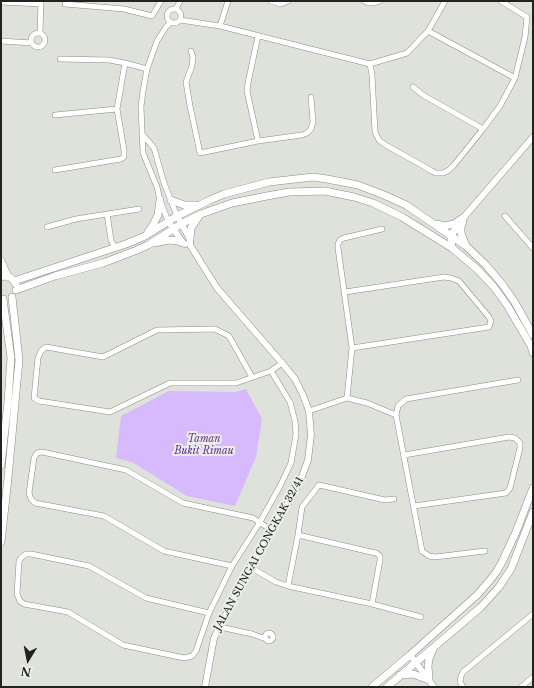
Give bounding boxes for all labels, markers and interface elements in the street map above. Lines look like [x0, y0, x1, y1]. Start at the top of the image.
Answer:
park label: Taman Bukit Rimau [174, 433, 234, 456]
street label: JALAN SUNGAI CONGKAK 32/41 [212, 475, 306, 633]
north arrow [8, 640, 48, 680]
text: N [20, 664, 32, 680]

